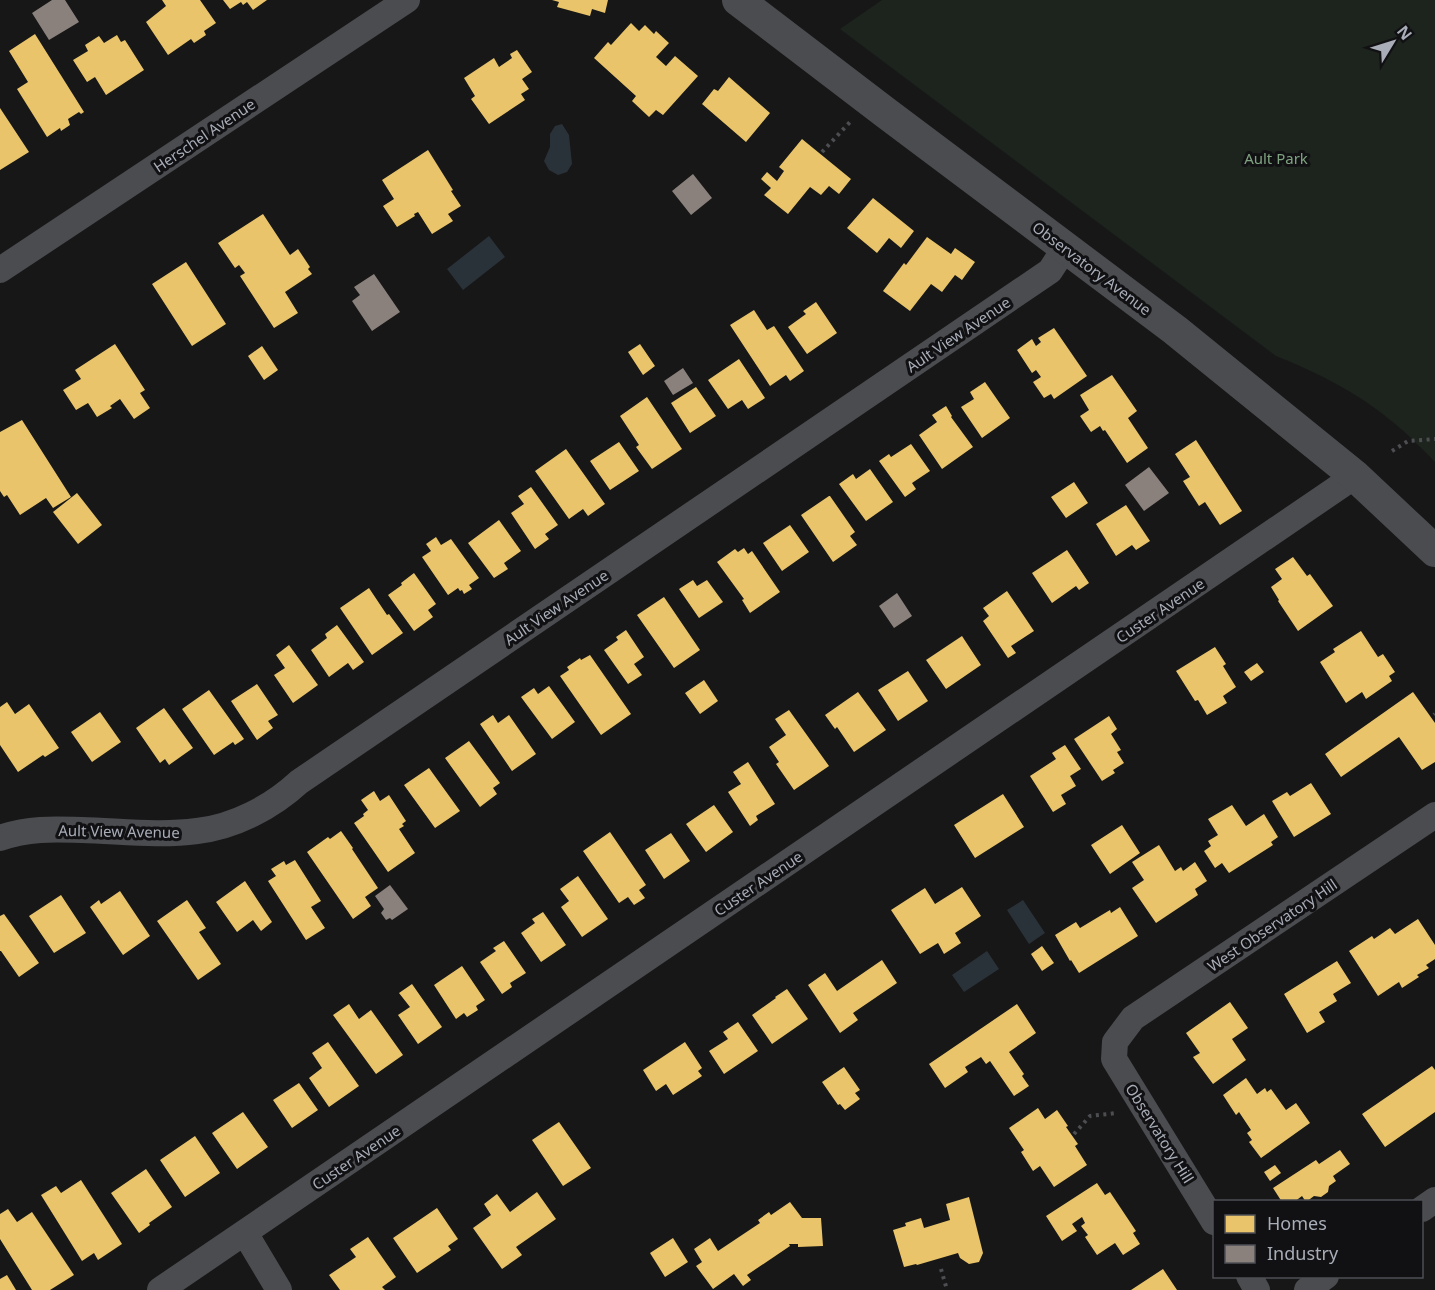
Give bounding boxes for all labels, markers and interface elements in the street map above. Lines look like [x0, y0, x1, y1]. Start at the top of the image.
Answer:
north arrow [1363, 12, 1423, 72]
text: N [1392, 21, 1417, 45]
street label: Herschel Avenue [149, 94, 259, 176]
park label: Ault Park [1244, 148, 1308, 168]
street label: Observatory Avenue [1029, 217, 1155, 319]
street label: Ault View Avenue [902, 292, 1014, 376]
street label: Ault View Avenue [500, 565, 612, 649]
street label: Custer Avenue [1112, 573, 1208, 647]
street label: Ault View Avenue [58, 820, 180, 842]
street label: Custer Avenue [710, 846, 806, 920]
street label: West Observatory Hill [1203, 874, 1341, 976]
street label: Observatory Hill [1121, 1079, 1199, 1187]
street label: Custer Avenue [308, 1120, 404, 1194]
legend [1213, 1200, 1423, 1278]
text: Homes [1267, 1211, 1327, 1235]
text: Industry [1267, 1241, 1339, 1265]

